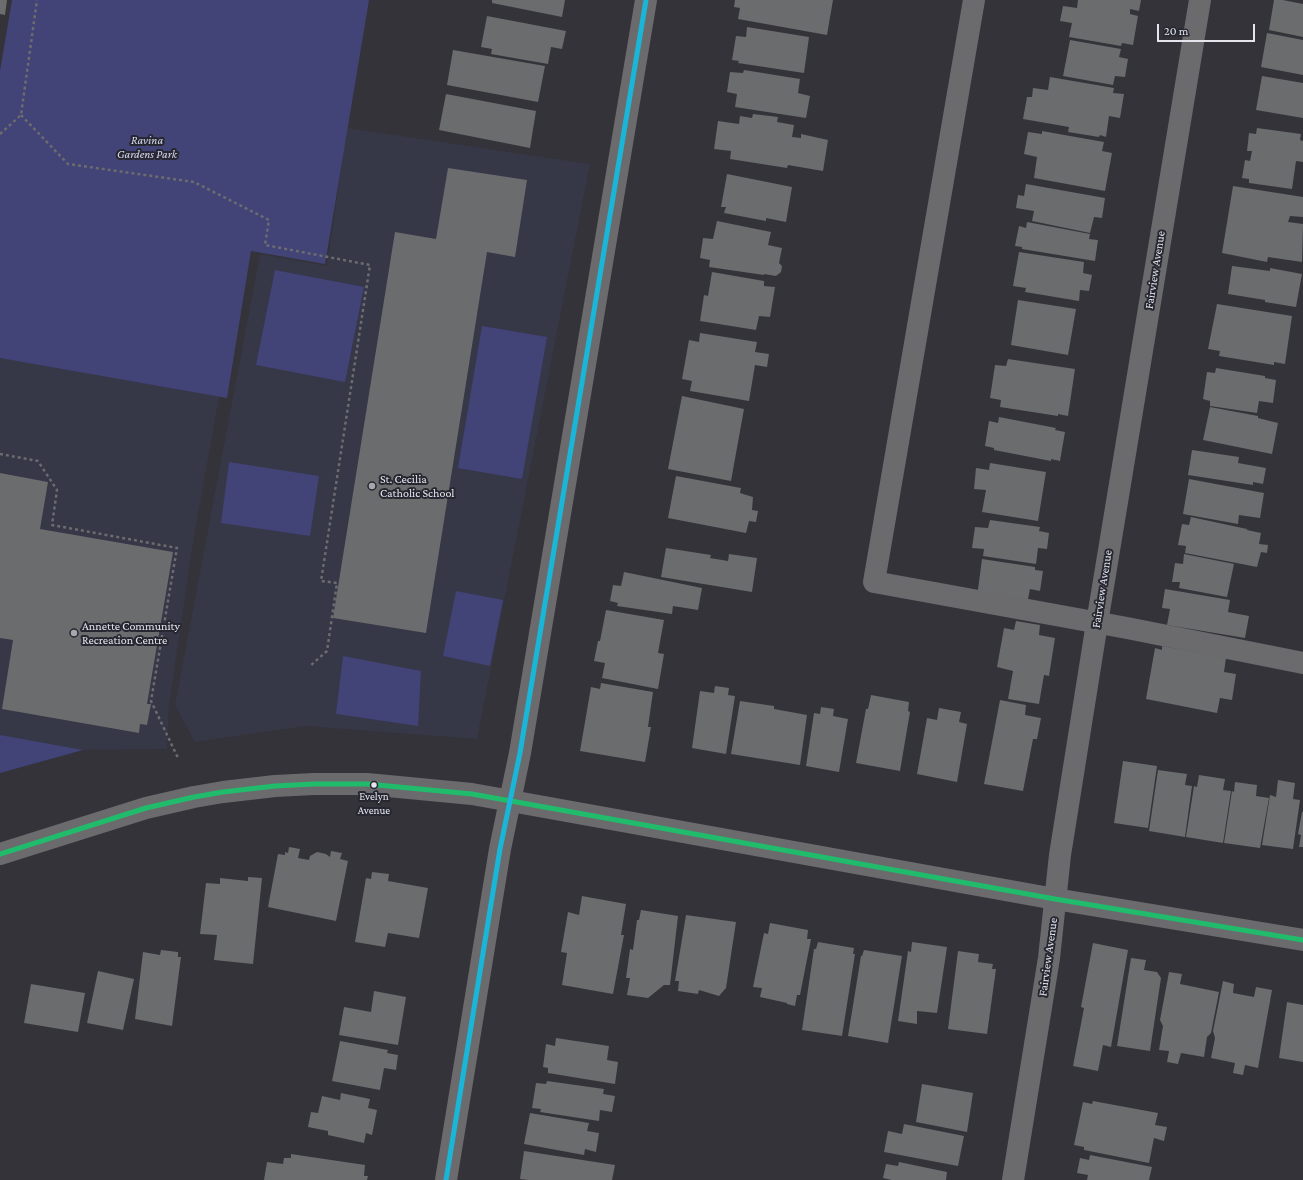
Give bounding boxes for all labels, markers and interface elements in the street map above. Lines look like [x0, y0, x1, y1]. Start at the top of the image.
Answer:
scale bar [1159, 16, 1257, 42]
text: 20 m [1164, 24, 1188, 38]
park label: Ravina Gardens Park [117, 133, 177, 161]
street label: Fairview Avenue [1142, 230, 1168, 310]
place label: St. Cecilia Catholic School [380, 472, 455, 500]
marker: St. Cecilia Catholic School [367, 481, 377, 491]
street label: Fairview Avenue [1089, 549, 1115, 629]
place label: Annette Community Recreation Centre [82, 619, 180, 647]
marker: Annette Community Recreation Centre [69, 628, 79, 638]
marker: Evelyn Avenue [369, 780, 379, 790]
place label: Evelyn Avenue [358, 790, 390, 816]
street label: Fairview Avenue [1035, 917, 1061, 997]

